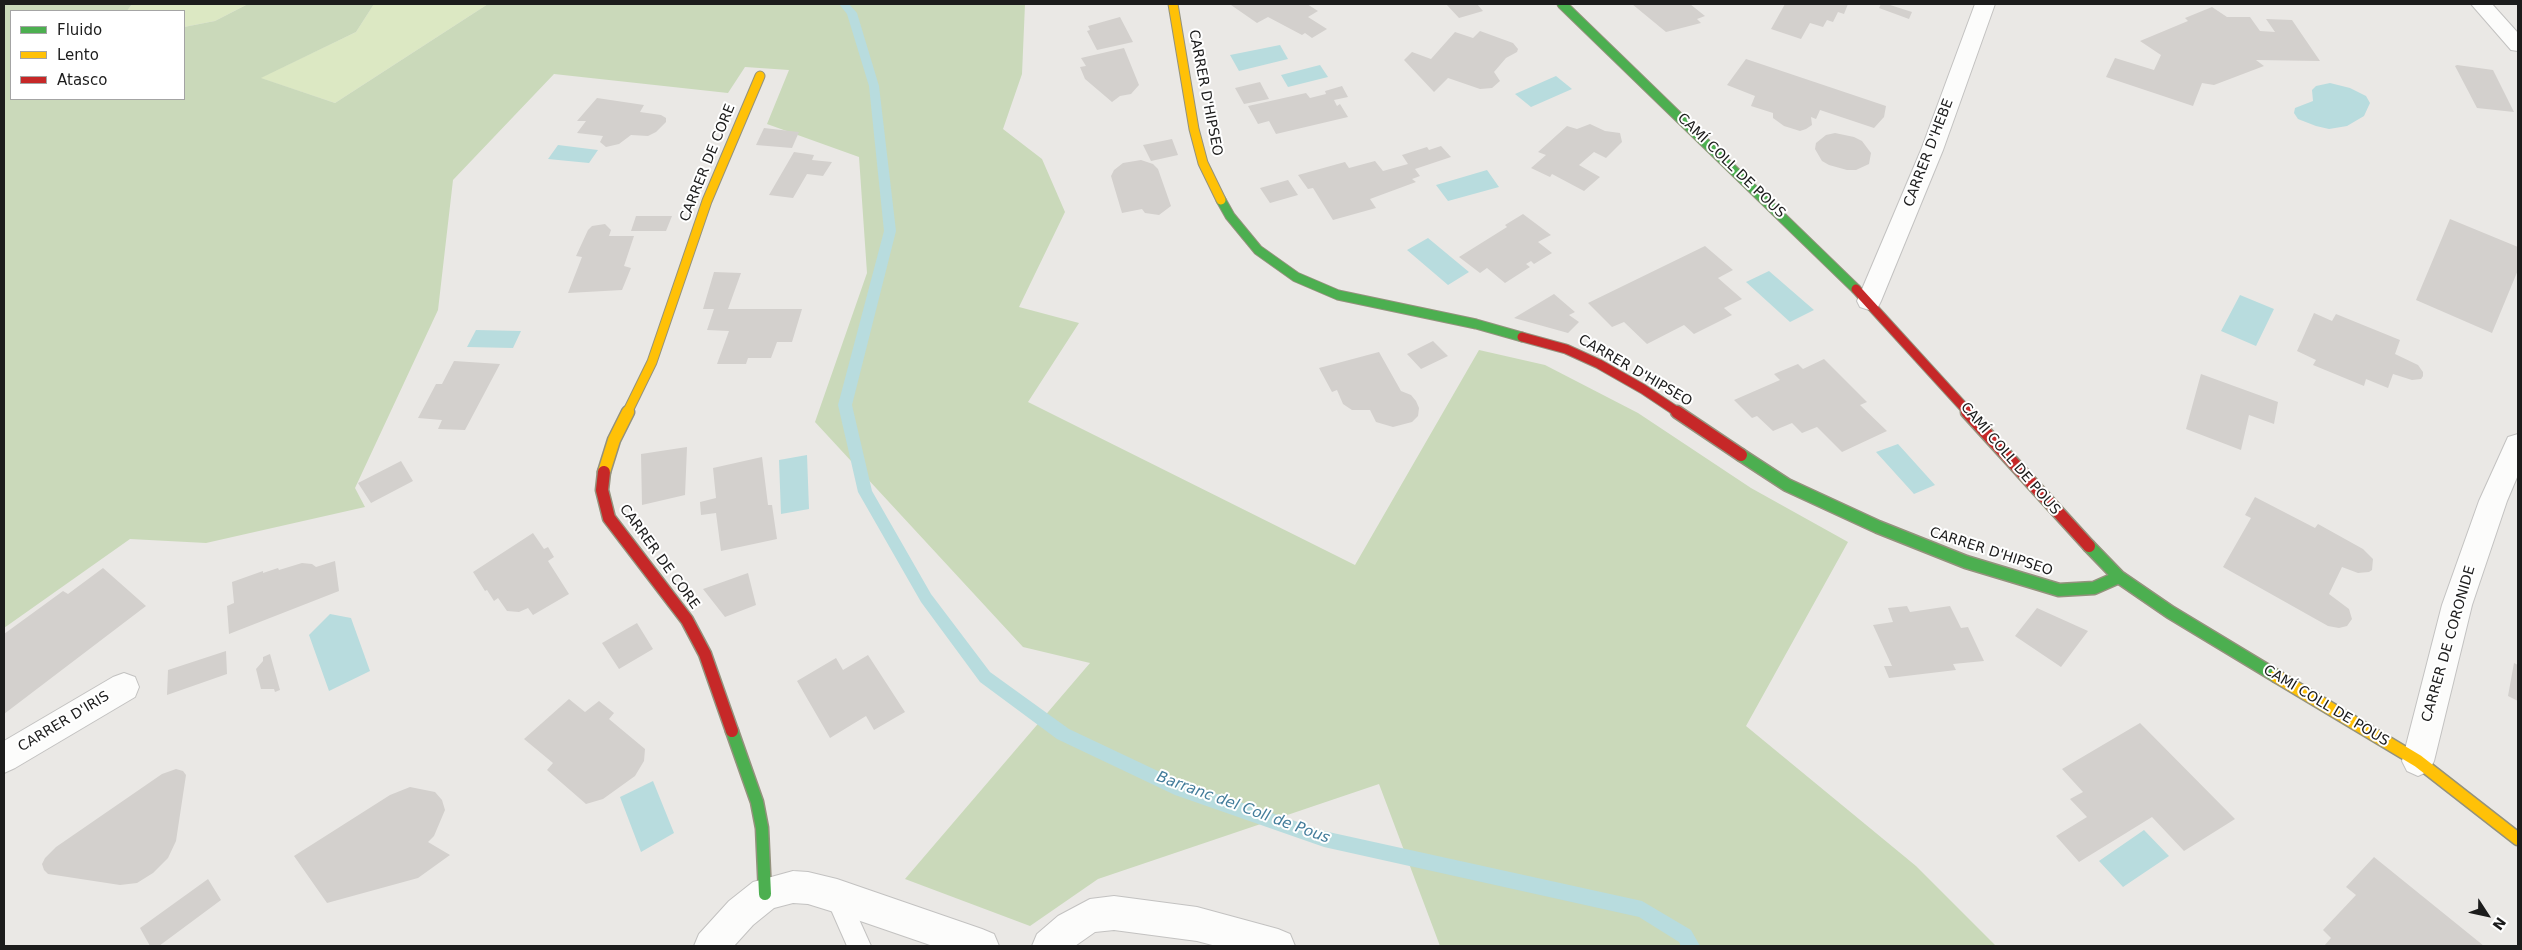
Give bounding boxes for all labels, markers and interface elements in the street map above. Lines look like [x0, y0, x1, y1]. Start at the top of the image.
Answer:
legend [10, 10, 185, 100]
text: Fluido [57, 21, 102, 39]
street label: CARRER D'HIPSEO [1185, 28, 1225, 158]
text: Lento [57, 46, 99, 64]
text: Atasco [57, 71, 107, 89]
street label: CARRER D'HEBE [1901, 97, 1957, 209]
street label: CARRER DE CORE [677, 102, 739, 224]
street label: CAMÍ COLL DE POUS [1674, 110, 1788, 222]
street label: CARRER D'HIPSEO [1575, 332, 1695, 410]
street label: CAMÍ COLL DE POUS [1957, 399, 2063, 519]
street label: CARRER DE CORE [615, 501, 703, 613]
street label: CARRER D'HIPSEO [1927, 524, 2055, 580]
street label: CARRER DE CORONIDE [2419, 564, 2479, 724]
street label: CAMÍ COLL DE POUS [2260, 662, 2392, 750]
street label: CARRER D'IRIS [15, 688, 113, 756]
water label: Barranc del Coll de Pous [1154, 768, 1332, 848]
north arrow [2462, 890, 2512, 940]
text: N [2489, 914, 2509, 933]

